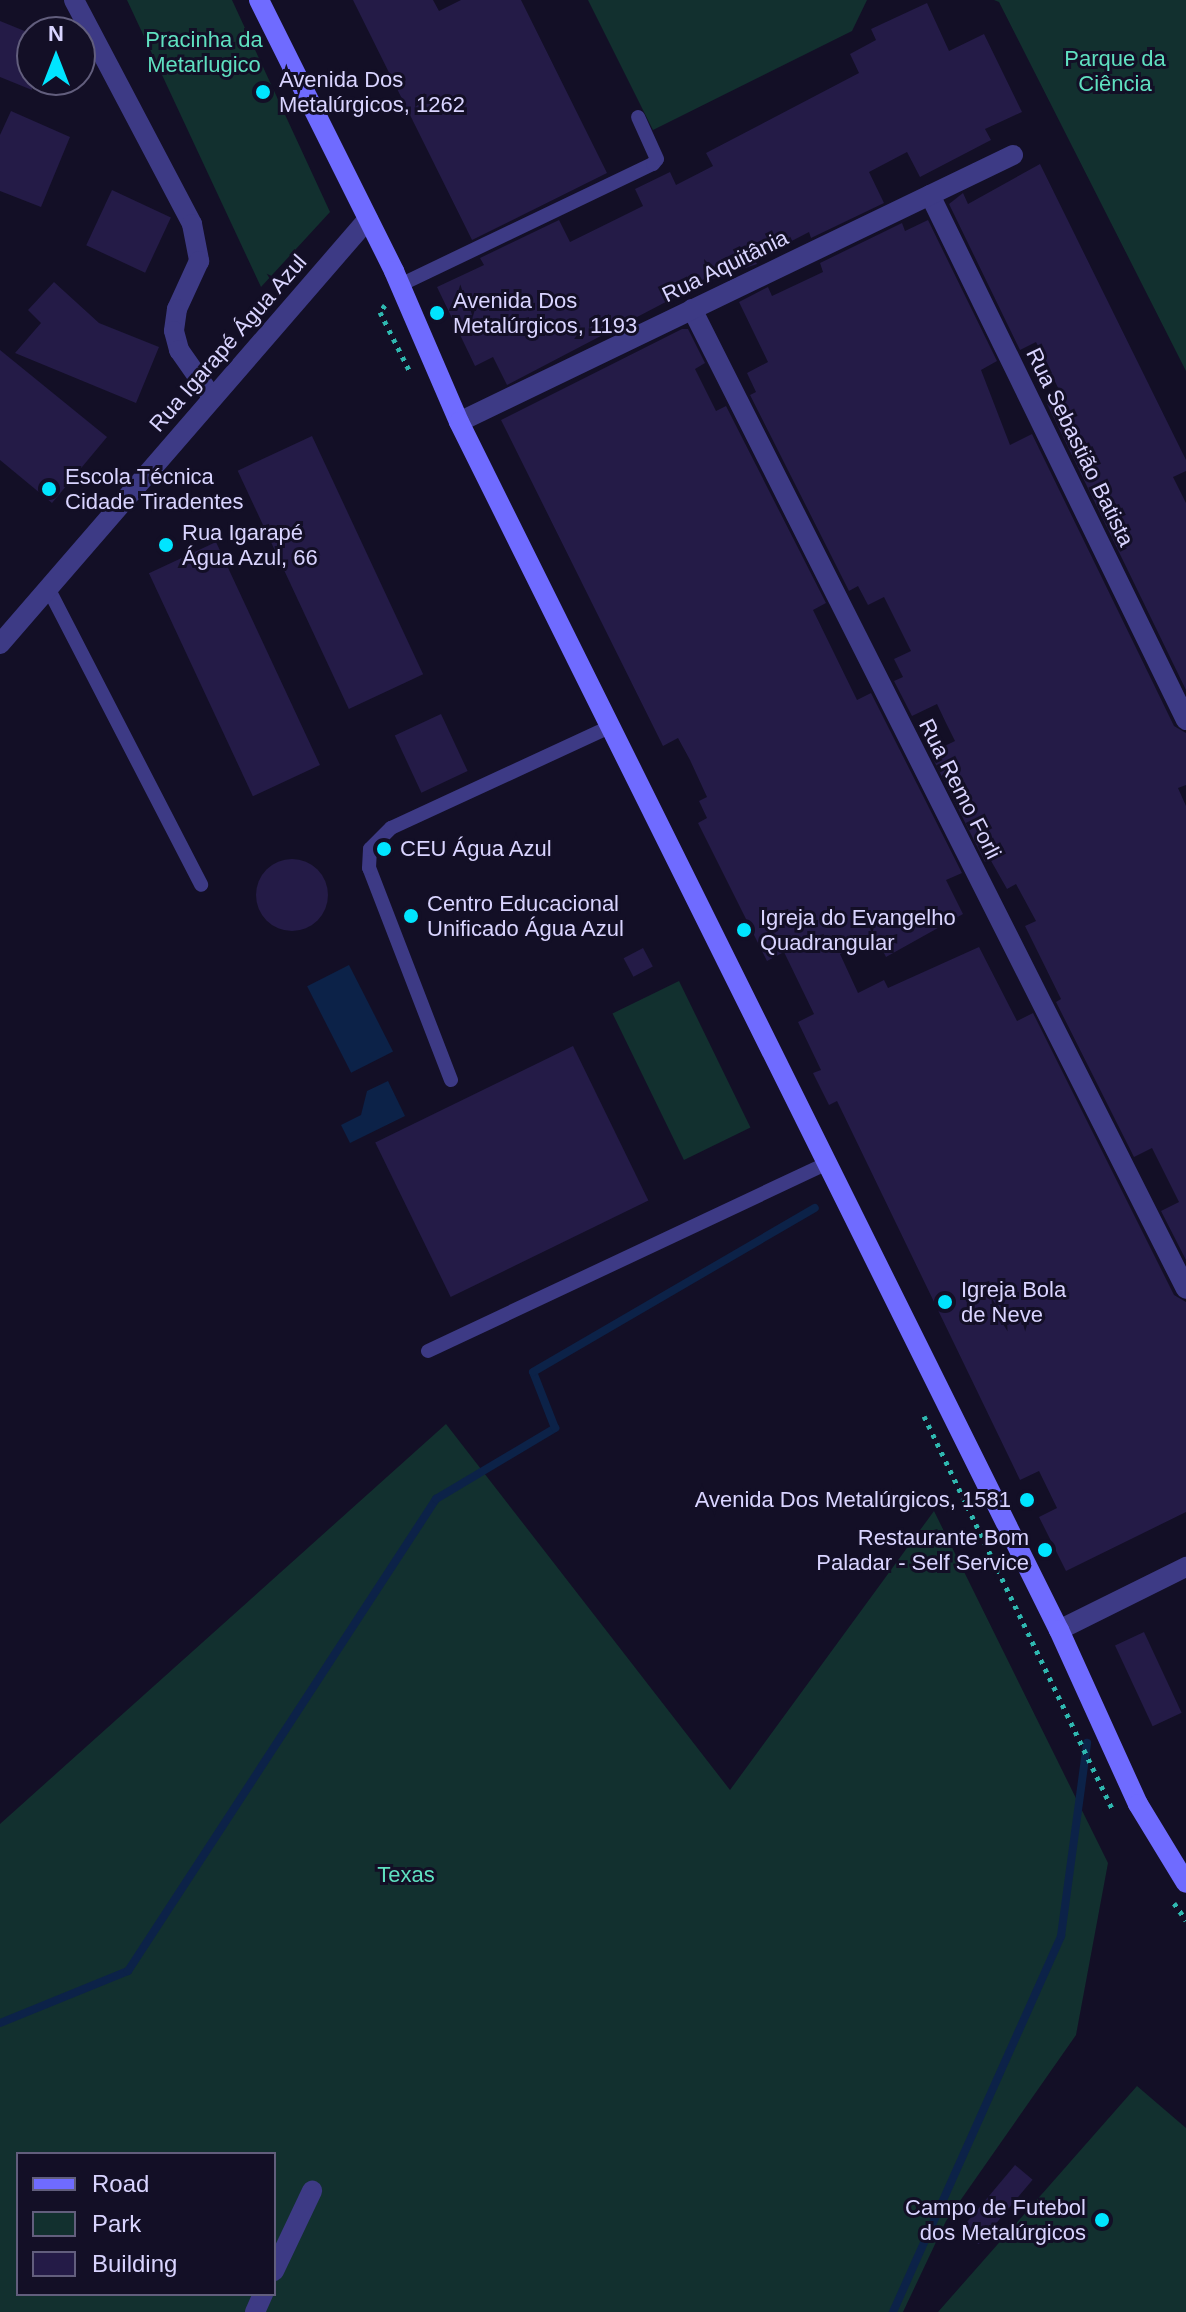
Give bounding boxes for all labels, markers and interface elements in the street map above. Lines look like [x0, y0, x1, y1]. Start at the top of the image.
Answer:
north arrow [16, 16, 96, 96]
text: N [48, 21, 64, 46]
park label: Pracinha da Metarlugico [145, 26, 263, 78]
park label: Parque da Ciência [1064, 45, 1166, 96]
place label: Avenida Dos Metalúrgicos, 1262 [279, 66, 465, 118]
marker: Avenida Dos Metalúrgicos, 1262 [254, 83, 272, 101]
street label: Rua Aquitânia [657, 224, 793, 308]
street label: Rua Igarapé Água Azul [143, 248, 313, 438]
place label: Avenida Dos Metalúrgicos, 1193 [453, 287, 637, 338]
marker: Avenida Dos Metalúrgicos, 1193 [428, 304, 446, 322]
street label: Rua Sebastião Batista [1020, 343, 1140, 551]
place label: Escola Técnica Cidade Tiradentes [65, 463, 244, 514]
marker: Escola Técnica Cidade Tiradentes [40, 480, 58, 498]
place label: Rua Igarapé Água Azul, 66 [182, 519, 319, 570]
marker: Rua Igarapé Água Azul, 66 [157, 536, 175, 554]
street label: Rua Remo Forli [913, 714, 1007, 864]
place label: CEU Água Azul [400, 836, 553, 862]
marker: CEU Água Azul [375, 840, 393, 858]
place label: Centro Educacional Unificado Água Azul [427, 890, 625, 942]
place label: Igreja do Evangelho Quadrangular [760, 904, 956, 956]
marker: Centro Educacional Unificado Água Azul [402, 907, 420, 925]
marker: Igreja do Evangelho Quadrangular [735, 921, 753, 939]
place label: Igreja Bola de Neve [961, 1276, 1066, 1328]
marker: Igreja Bola de Neve [936, 1293, 954, 1311]
place label: Avenida Dos Metalúrgicos, 1581 [695, 1487, 1011, 1513]
marker: Avenida Dos Metalúrgicos, 1581 [1018, 1491, 1036, 1509]
place label: Restaurante Bom Paladar - Self Service [816, 1524, 1029, 1576]
marker: Restaurante Bom Paladar - Self Service [1036, 1541, 1054, 1559]
park label: Texas [377, 1862, 435, 1888]
legend [16, 2152, 276, 2296]
text: Road [92, 2170, 149, 2197]
place label: Campo de Futebol dos Metalúrgicos [905, 2194, 1086, 2246]
text: Park [92, 2210, 141, 2237]
marker: Campo de Futebol dos Metalúrgicos [1093, 2211, 1111, 2229]
text: Building [92, 2250, 177, 2277]

